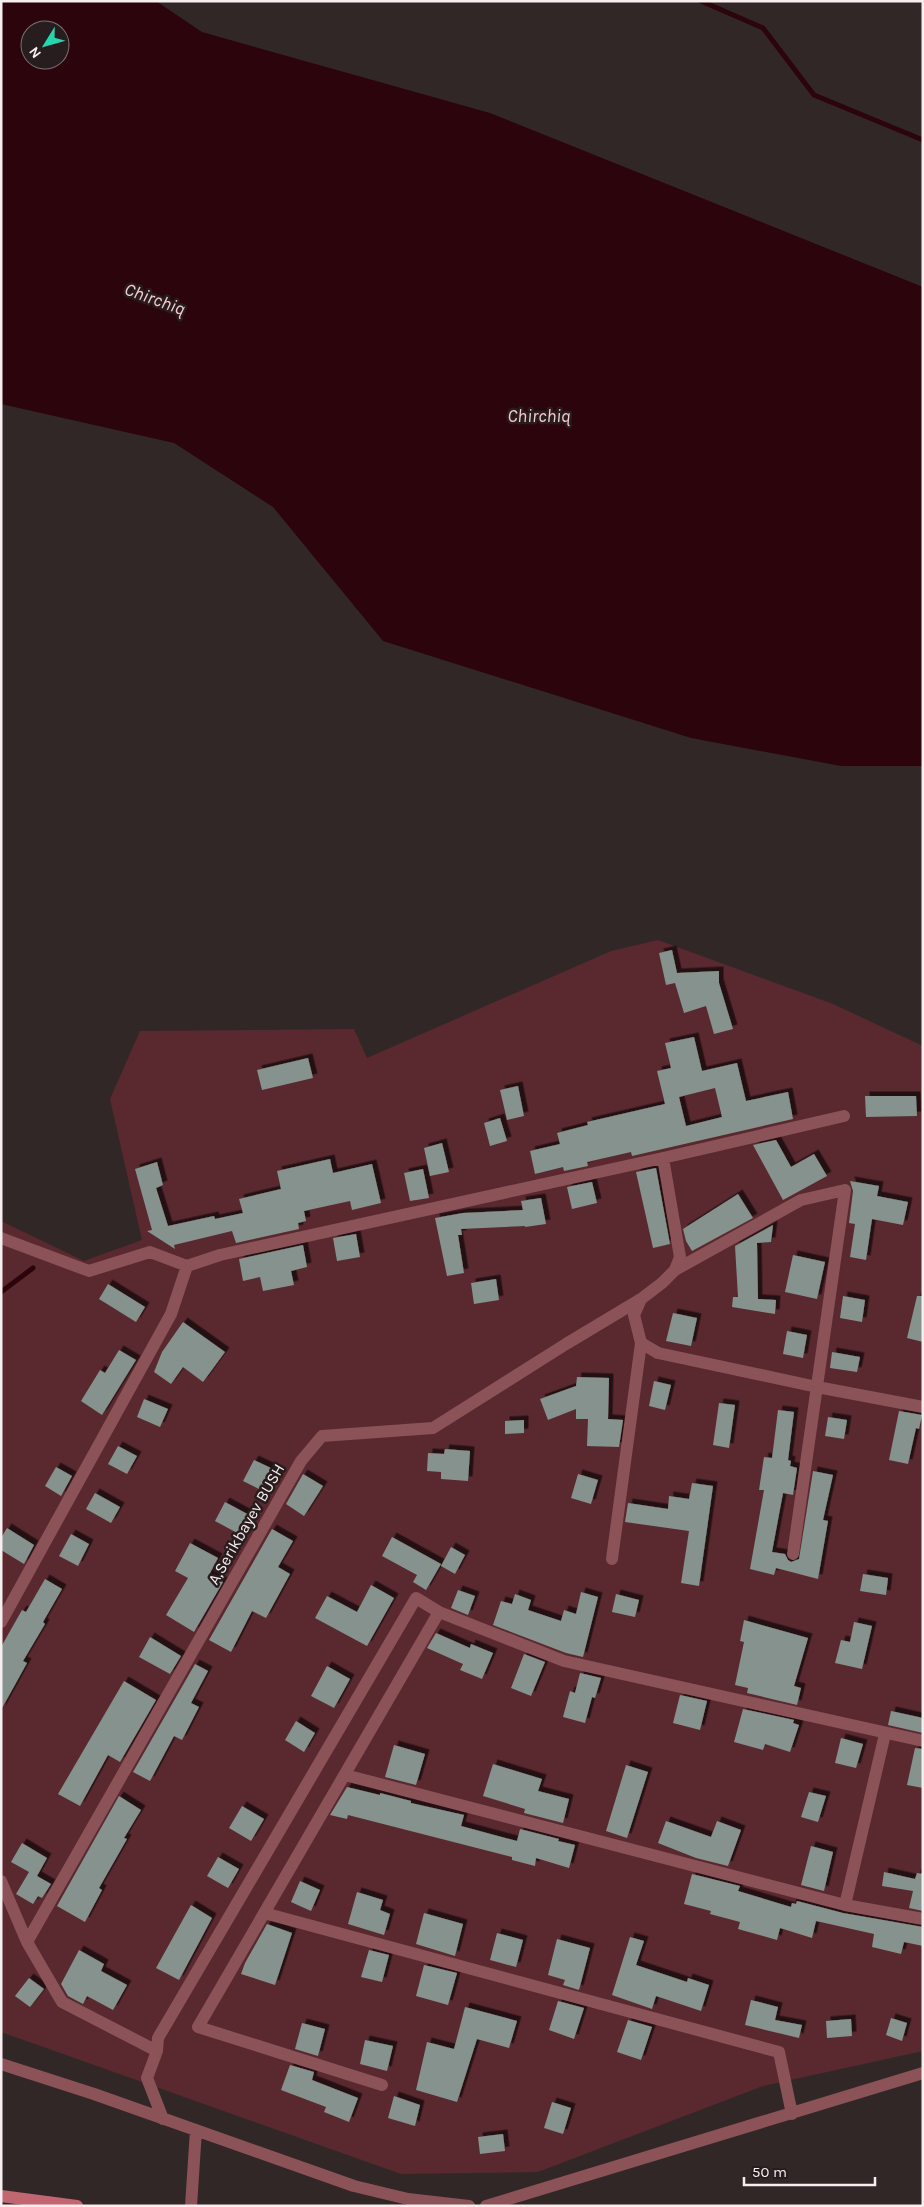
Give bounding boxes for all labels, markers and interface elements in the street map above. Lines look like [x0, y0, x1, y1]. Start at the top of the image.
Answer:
north arrow [20, 20, 70, 70]
text: N [25, 43, 45, 62]
water label: Chirchiq [122, 278, 188, 320]
water label: Chirchiq [507, 405, 571, 427]
street label: A,Serikbayev BUSH [204, 1460, 288, 1588]
scale bar [744, 2154, 875, 2186]
text: 50 m [752, 2163, 787, 2181]

